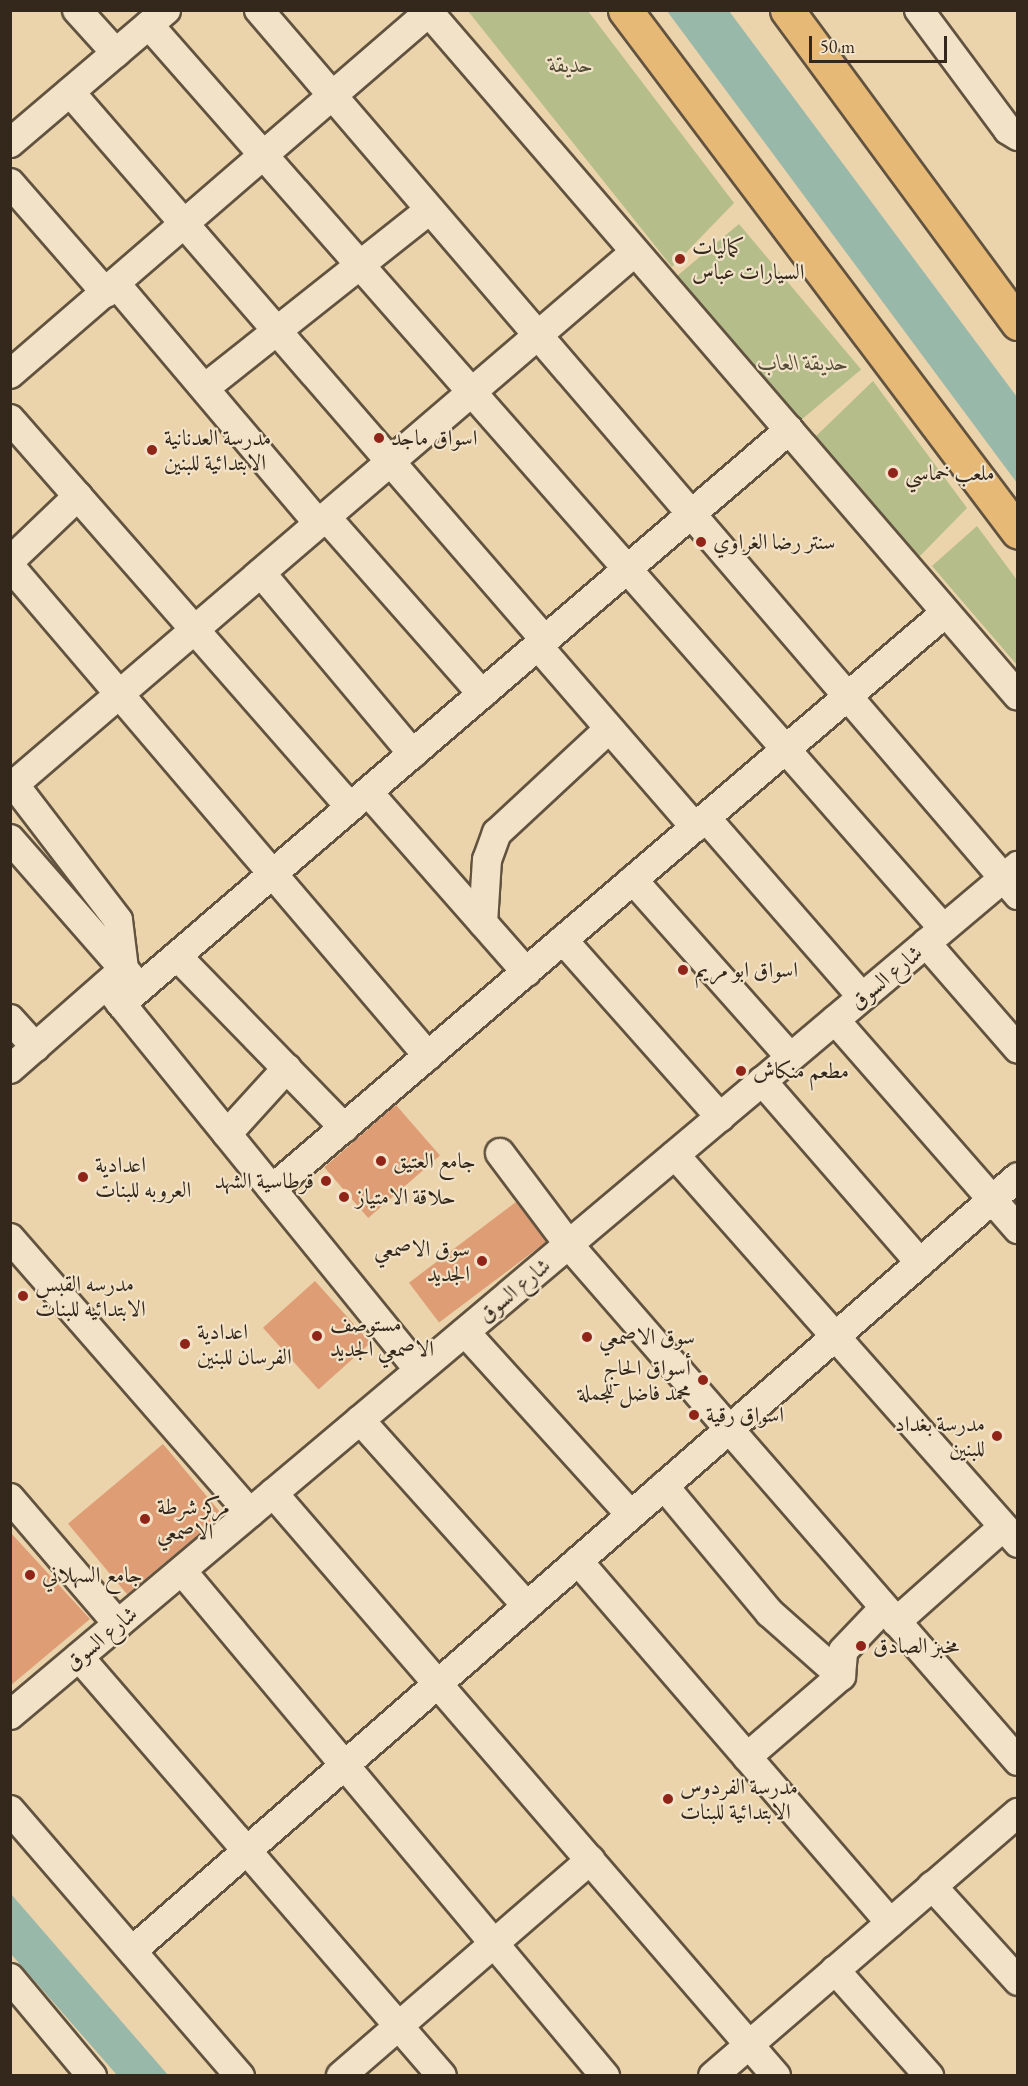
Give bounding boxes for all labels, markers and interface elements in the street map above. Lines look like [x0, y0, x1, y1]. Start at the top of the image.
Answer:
scale bar [812, 24, 950, 62]
text: 50 m [820, 35, 855, 58]
park label: حديقة [549, 52, 593, 78]
place label: كماليات السيارات عباس [692, 233, 805, 284]
marker: كماليات السيارات عباس [673, 252, 687, 266]
park label: حديقة العاب [757, 350, 849, 376]
place label: مدرسة العدنانية الابتدائية للبنين [164, 424, 271, 476]
place label: اسواق ماجد [391, 425, 477, 451]
marker: اسواق ماجد [372, 431, 386, 445]
marker: مدرسة العدنانية الابتدائية للبنين [145, 443, 159, 457]
place label: ملعب خماسي [905, 460, 994, 486]
marker: ملعب خماسي [886, 466, 900, 480]
place label: سنتر رضا الغراوي [713, 529, 836, 555]
marker: سنتر رضا الغراوي [694, 535, 708, 549]
street label: شارع السوق [844, 939, 928, 1015]
place label: اسواق ابو مريم [695, 957, 798, 983]
marker: اسواق ابو مريم [676, 963, 690, 977]
place label: مطعم منكاش [753, 1058, 849, 1084]
marker: مطعم منكاش [734, 1064, 748, 1078]
place label: جامع العتيق [393, 1148, 476, 1174]
place label: اعدادية العروبه للبنات [95, 1151, 191, 1202]
marker: جامع العتيق [374, 1154, 388, 1168]
place label: قرطاسية الشهد [214, 1168, 314, 1194]
marker: اعدادية العروبه للبنات [76, 1170, 90, 1184]
marker: قرطاسية الشهد [319, 1174, 333, 1188]
place label: حلاقة الامتياز [356, 1184, 456, 1210]
marker: حلاقة الامتياز [337, 1190, 351, 1204]
place label: سوق الاصمعي الجديد [374, 1235, 470, 1286]
street label: شارع السوق [472, 1252, 556, 1328]
marker: سوق الاصمعي الجديد [475, 1254, 489, 1268]
place label: مدرسه القبس الابتدائيه للبنات [35, 1270, 146, 1322]
marker: مدرسه القبس الابتدائيه للبنات [16, 1289, 30, 1303]
place label: مستوصف الاصمعي الجديد [330, 1310, 434, 1362]
place label: اعدادية الفرسان للبنين [197, 1318, 292, 1370]
place label: سوق الاصمعي [599, 1324, 695, 1350]
marker: مستوصف الاصمعي الجديد [308, 1327, 326, 1345]
marker: سوق الاصمعي [580, 1330, 594, 1344]
marker: اعدادية الفرسان للبنين [178, 1337, 192, 1351]
place label: أسواق الحاج محمد فاضل للجملة [578, 1354, 691, 1406]
marker: أسواق الحاج محمد فاضل للجملة [696, 1373, 710, 1387]
place label: اسواق رقية [706, 1402, 784, 1428]
marker: اسواق رقية [687, 1408, 701, 1422]
place label: مدرسة بغداد للبنين [895, 1410, 985, 1462]
marker: مدرسة بغداد للبنين [990, 1429, 1004, 1443]
place label: مركز شرطة الاصمعي [157, 1493, 230, 1544]
marker: مركز شرطة الاصمعي [138, 1512, 152, 1526]
place label: جامع السهلاني [42, 1562, 143, 1588]
marker: جامع السهلاني [23, 1568, 37, 1582]
street label: شارع السوق [59, 1600, 143, 1676]
place label: مخبز الصادق [873, 1633, 959, 1659]
marker: مخبز الصادق [854, 1639, 868, 1653]
place label: مدرسة الفردوس الابتدائية للبنات [680, 1773, 798, 1825]
marker: مدرسة الفردوس الابتدائية للبنات [661, 1792, 675, 1806]

